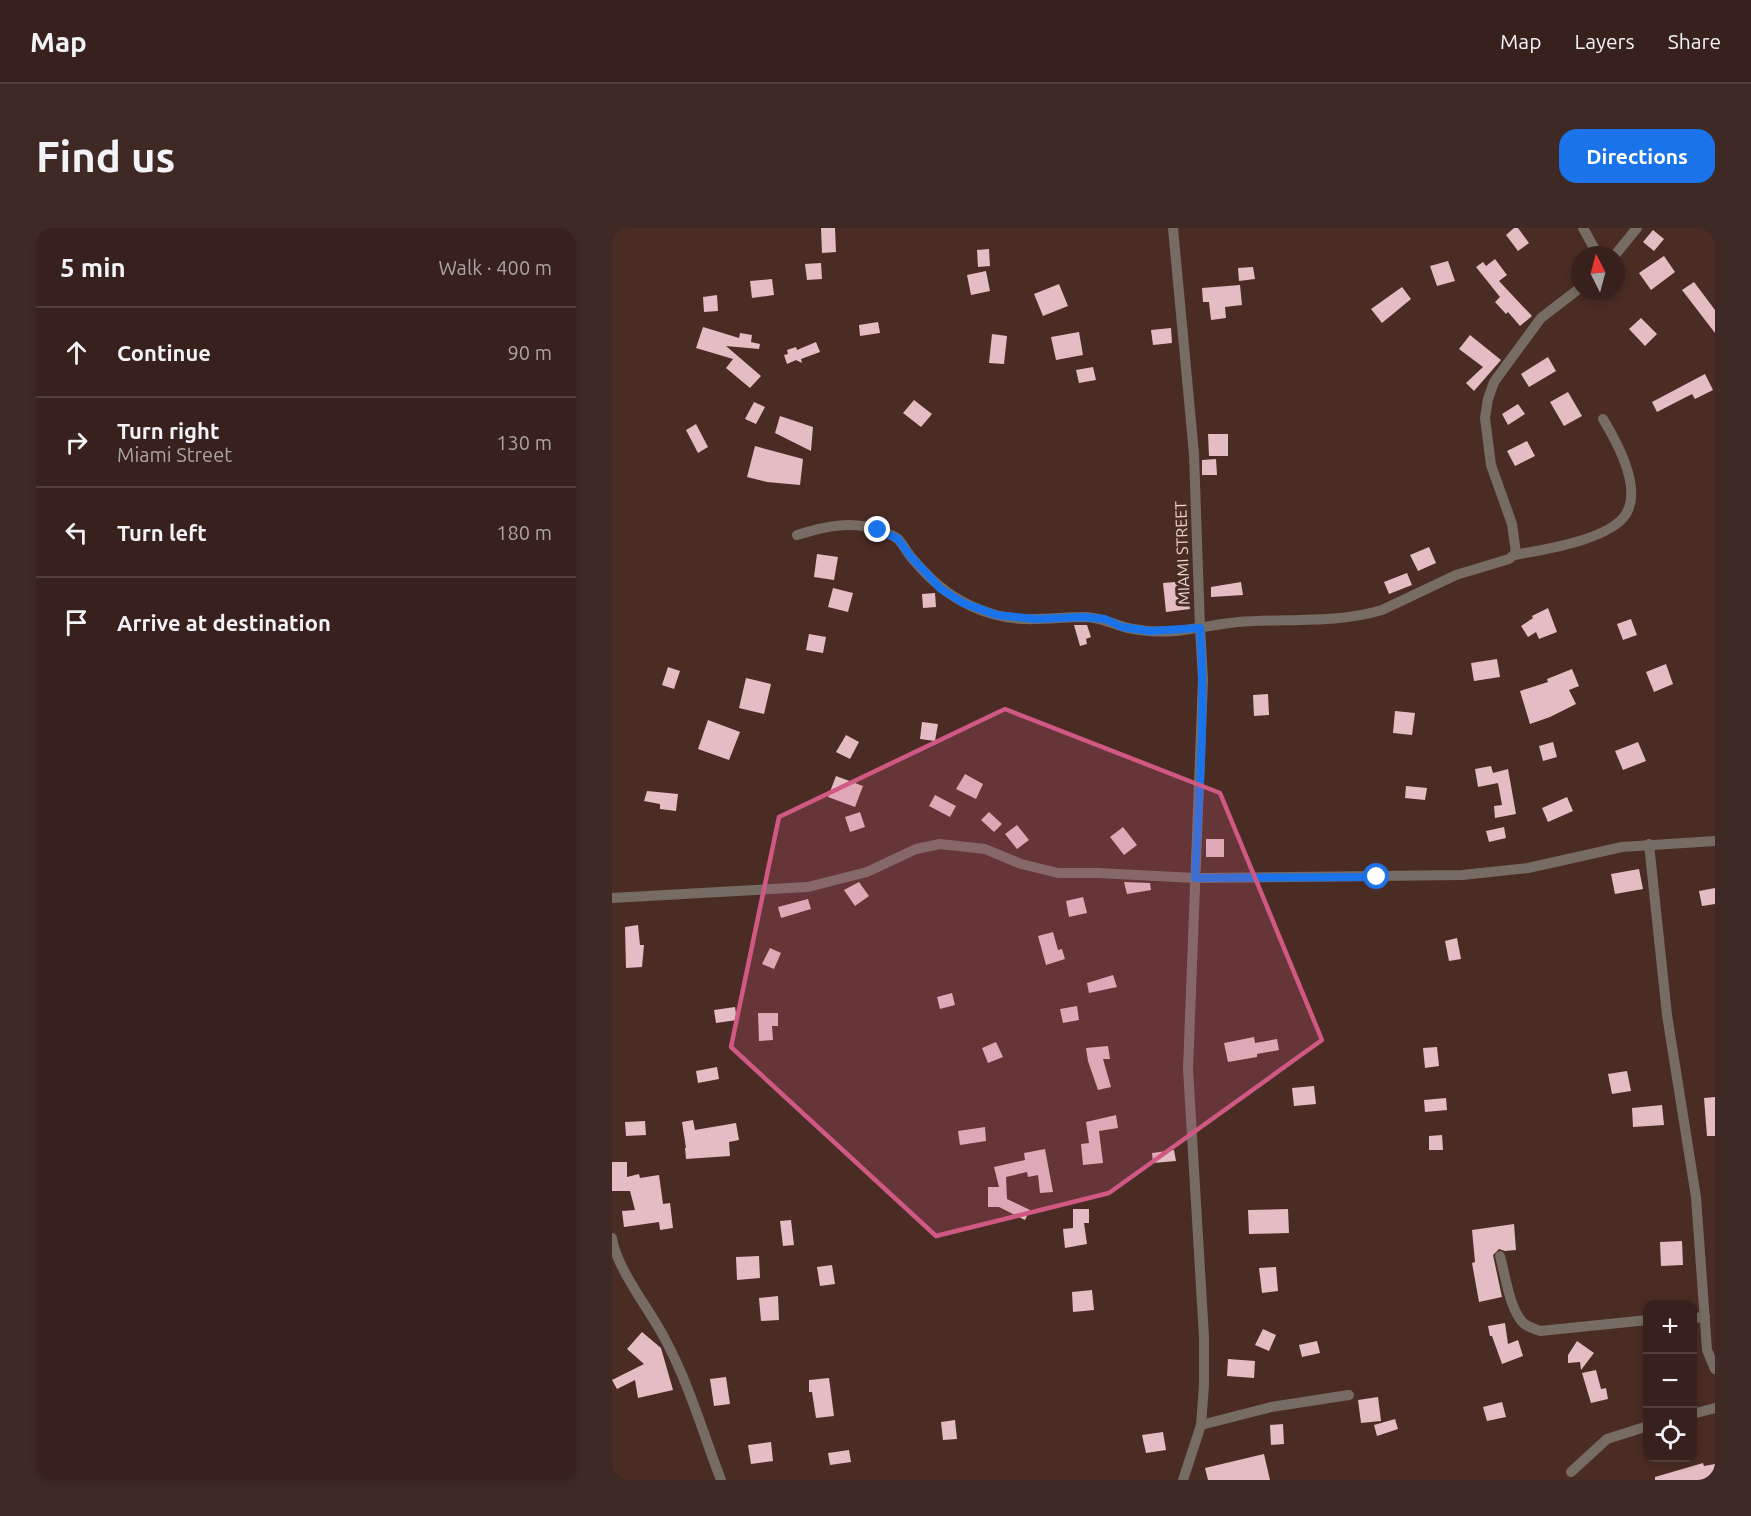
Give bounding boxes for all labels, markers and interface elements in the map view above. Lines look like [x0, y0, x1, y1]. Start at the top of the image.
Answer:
text: Map [30, 26, 87, 57]
text: Map [1500, 29, 1541, 53]
text: Layers [1574, 29, 1635, 53]
text: Share [1668, 29, 1721, 53]
button: Directions [1559, 129, 1715, 183]
text: Find us [36, 133, 175, 180]
north arrow [1571, 246, 1625, 300]
text: 5 min [60, 253, 126, 282]
text: Walk · 400 m [439, 256, 552, 279]
icon: ahead [60, 336, 93, 369]
text: Continue [117, 340, 211, 365]
text: 90 m [508, 341, 552, 364]
text: Turn right [117, 418, 219, 443]
icon: right [60, 426, 93, 459]
text: 130 m [496, 431, 552, 454]
text: Miami Street [117, 443, 232, 466]
street label: MIAMI STREET [1171, 501, 1193, 605]
icon: left [60, 516, 93, 549]
route end [864, 516, 890, 542]
text: Turn left [117, 520, 207, 545]
text: 180 m [496, 521, 552, 544]
icon: arrive [60, 606, 93, 639]
text: Arrive at destination [117, 610, 331, 635]
route start [1363, 863, 1389, 889]
map controls [1643, 1300, 1697, 1462]
button: + [1643, 1300, 1697, 1354]
button: − [1643, 1354, 1697, 1408]
button: locate [1643, 1408, 1697, 1462]

